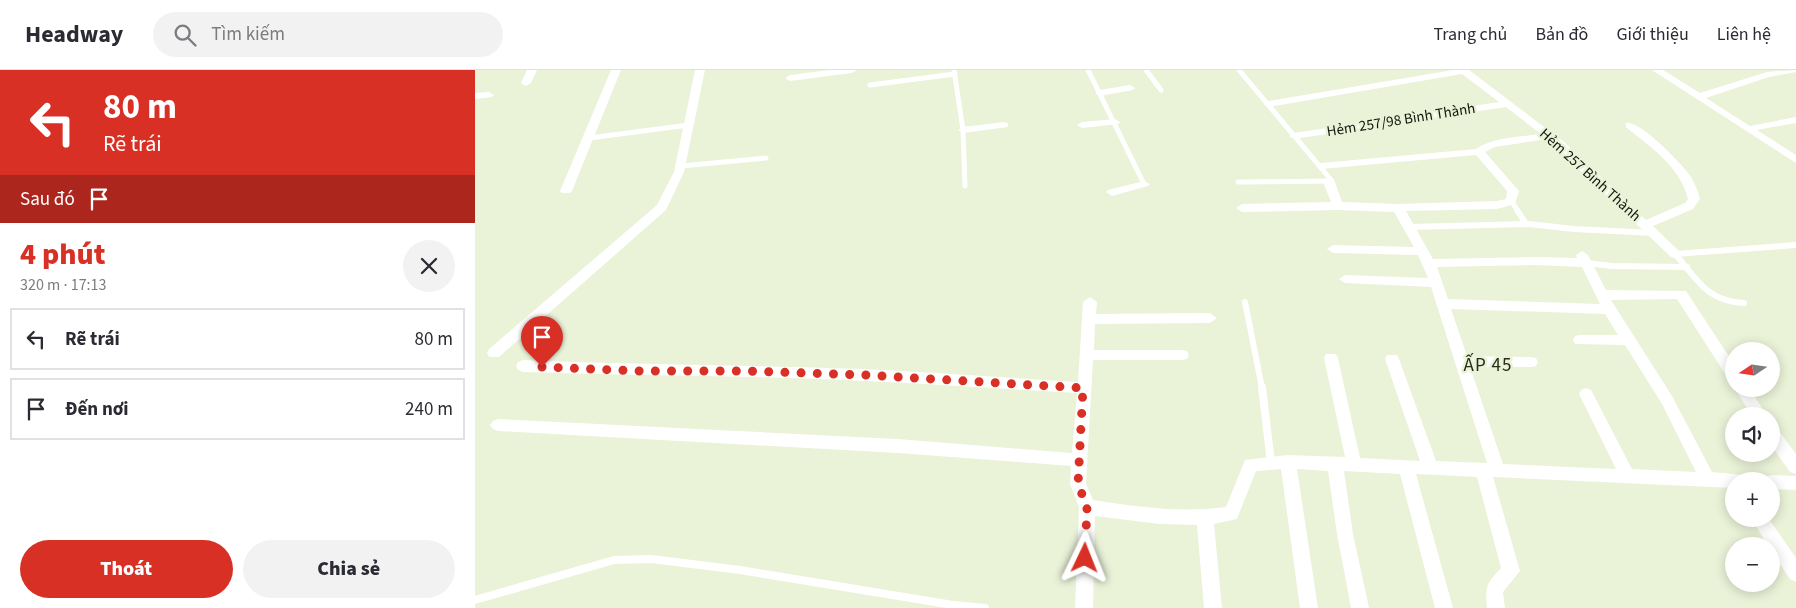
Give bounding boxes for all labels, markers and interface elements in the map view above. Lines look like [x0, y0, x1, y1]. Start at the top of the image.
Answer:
search box [153, 12, 503, 57]
text: Headway [25, 17, 123, 52]
icon: search [171, 21, 199, 49]
text: Tìm kiếm [211, 21, 285, 48]
text: Trang chủ [1433, 22, 1507, 47]
text: Bản đồ [1535, 22, 1588, 47]
text: Giới thiệu [1616, 22, 1689, 47]
text: Liên hệ [1717, 22, 1771, 47]
text: 80 m [103, 82, 177, 132]
icon: left [20, 90, 85, 155]
street label: Hẻm 257/98 Bình Thành [1325, 98, 1477, 142]
street label: Hẻm 257 Bình Thành [1535, 124, 1645, 226]
text: Rẽ trái [103, 128, 162, 160]
icon: arrive [85, 185, 113, 213]
text: Sau đó [20, 186, 75, 213]
text: 4 phút [20, 233, 106, 276]
button: close [403, 240, 455, 292]
text: 320 m · 17:13 [20, 274, 107, 296]
pin [521, 316, 563, 367]
icon: arrive [528, 323, 556, 351]
icon: left [22, 325, 50, 353]
text: Rẽ trái [65, 326, 120, 353]
text: 80 m [415, 326, 453, 353]
north arrow [1725, 342, 1780, 398]
map controls [1725, 342, 1780, 592]
district label: ẤP 45 [1464, 352, 1512, 379]
icon: arrive [22, 395, 50, 423]
text: Đến nơi [65, 396, 129, 423]
text: 240 m [405, 396, 453, 423]
button: sound [1725, 407, 1780, 462]
button: + [1725, 472, 1780, 527]
position arrow [1058, 531, 1110, 583]
button: − [1725, 537, 1780, 592]
button: Thoát [20, 540, 233, 598]
button: Chia sẻ [243, 540, 455, 598]

